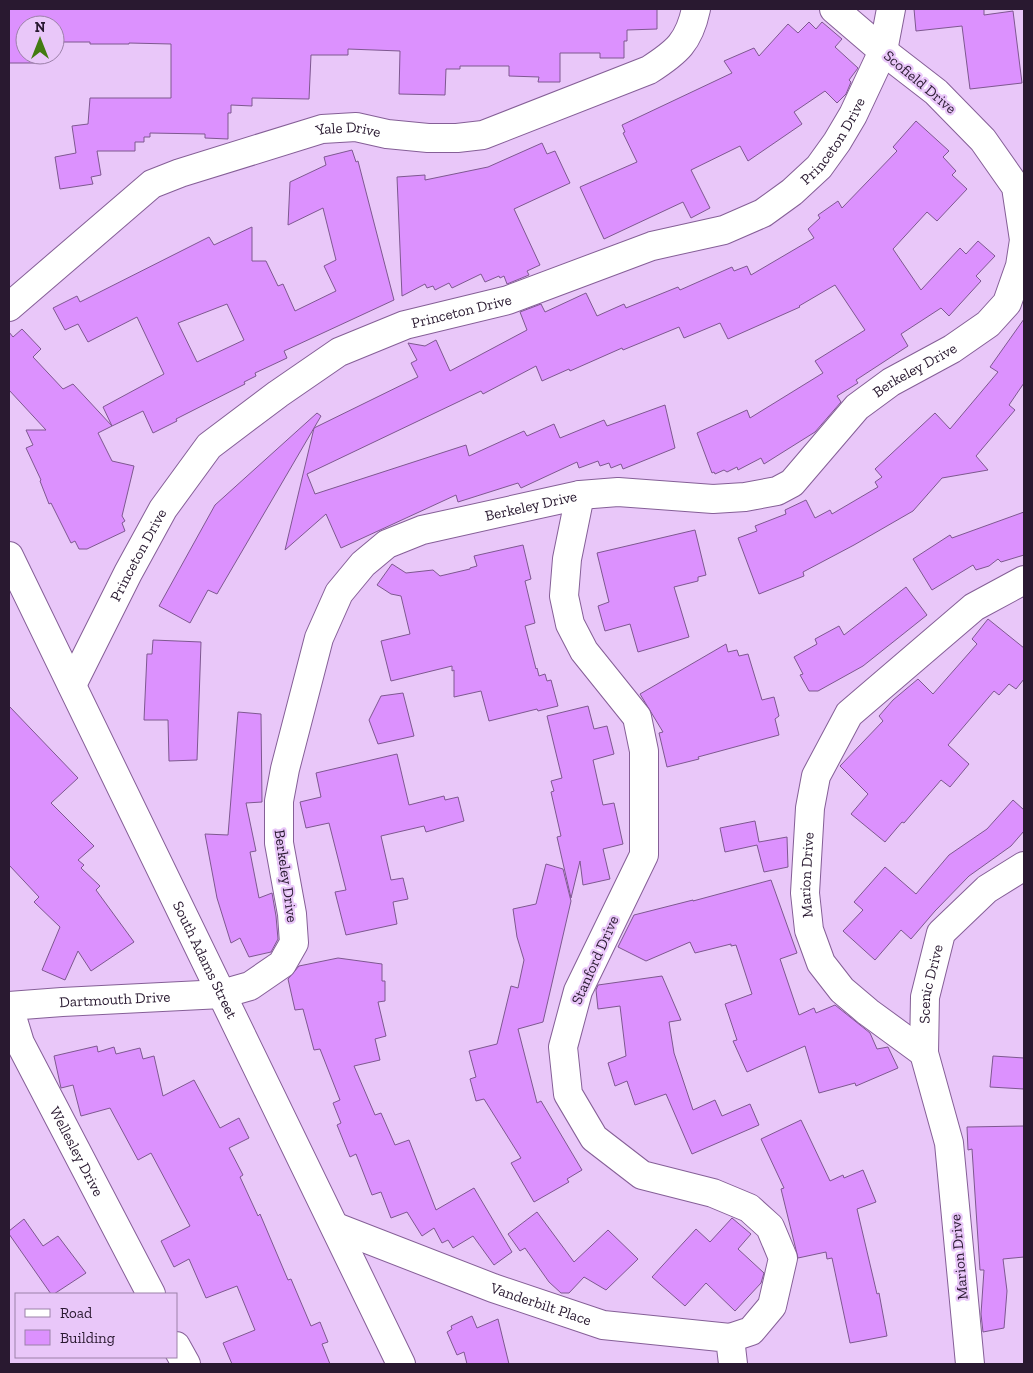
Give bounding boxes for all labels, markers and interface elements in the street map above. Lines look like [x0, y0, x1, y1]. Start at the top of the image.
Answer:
north arrow [15, 15, 65, 65]
text: N [35, 19, 46, 36]
street label: Scofield Drive [880, 46, 960, 118]
street label: Princeton Drive [797, 95, 869, 188]
street label: Yale Drive [313, 118, 383, 141]
street label: Princeton Drive [410, 290, 513, 332]
street label: Berkeley Drive [869, 339, 960, 401]
street label: Berkeley Drive [483, 487, 579, 525]
street label: Princeton Drive [106, 506, 170, 604]
street label: Berkeley Drive [271, 828, 301, 924]
street label: Marion Drive [796, 832, 818, 919]
street label: South Adams Street [169, 898, 241, 1022]
street label: Stanford Drive [567, 913, 623, 1007]
street label: Scenic Drive [916, 943, 947, 1024]
street label: Dartmouth Drive [59, 988, 171, 1011]
street label: Wellesley Drive [46, 1103, 107, 1199]
street label: Marion Drive [946, 1213, 972, 1301]
street label: Vanderbilt Place [487, 1278, 594, 1329]
legend [15, 1293, 178, 1358]
text: Road [60, 1304, 93, 1322]
text: Building [60, 1329, 115, 1347]

